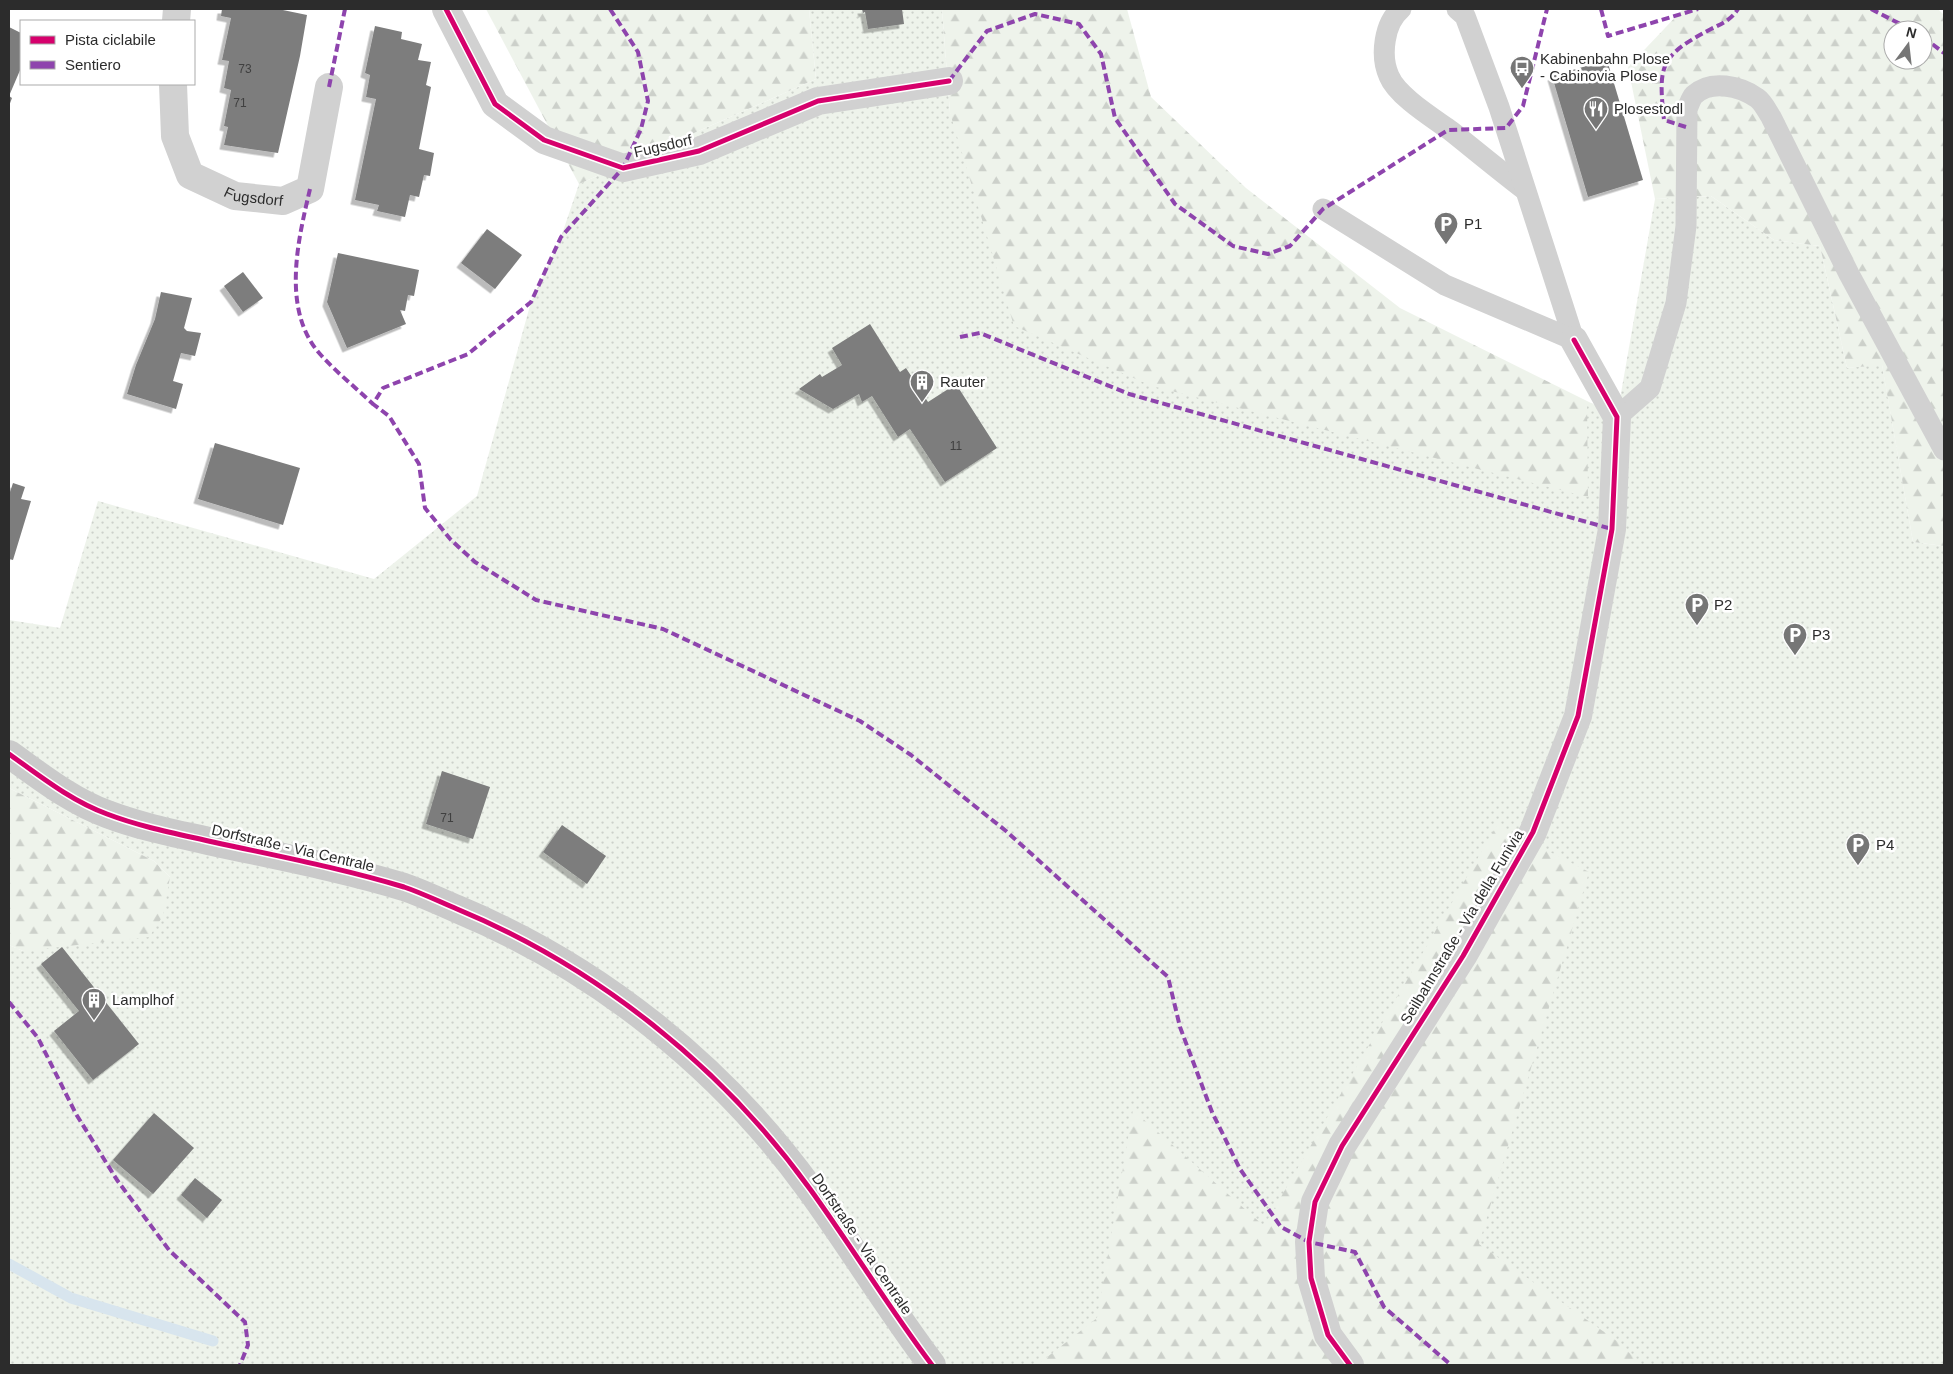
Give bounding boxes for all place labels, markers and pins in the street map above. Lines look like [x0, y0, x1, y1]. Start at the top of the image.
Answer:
place label: Kabinenbahn Plose - Cabinovia Plose [1540, 50, 1670, 84]
bus stop icon: Kabinenbahn Plose - Cabinovia Plose [1509, 55, 1535, 89]
restaurant icon: Plosestodl [1583, 96, 1609, 130]
place label: Plosestodl [1614, 100, 1683, 117]
parking icon: P1 [1433, 211, 1459, 245]
place label: P1 [1464, 215, 1482, 232]
building icon: Rauter [909, 369, 935, 403]
place label: Rauter [940, 373, 985, 390]
parking icon: P2 [1684, 592, 1710, 626]
place label: P2 [1714, 596, 1732, 613]
parking icon: P3 [1782, 622, 1808, 656]
place label: P3 [1812, 626, 1830, 643]
parking icon: P4 [1845, 832, 1871, 866]
place label: P4 [1876, 836, 1894, 853]
building icon: Lamplhof [81, 987, 107, 1021]
place label: Lamplhof [112, 991, 175, 1008]

